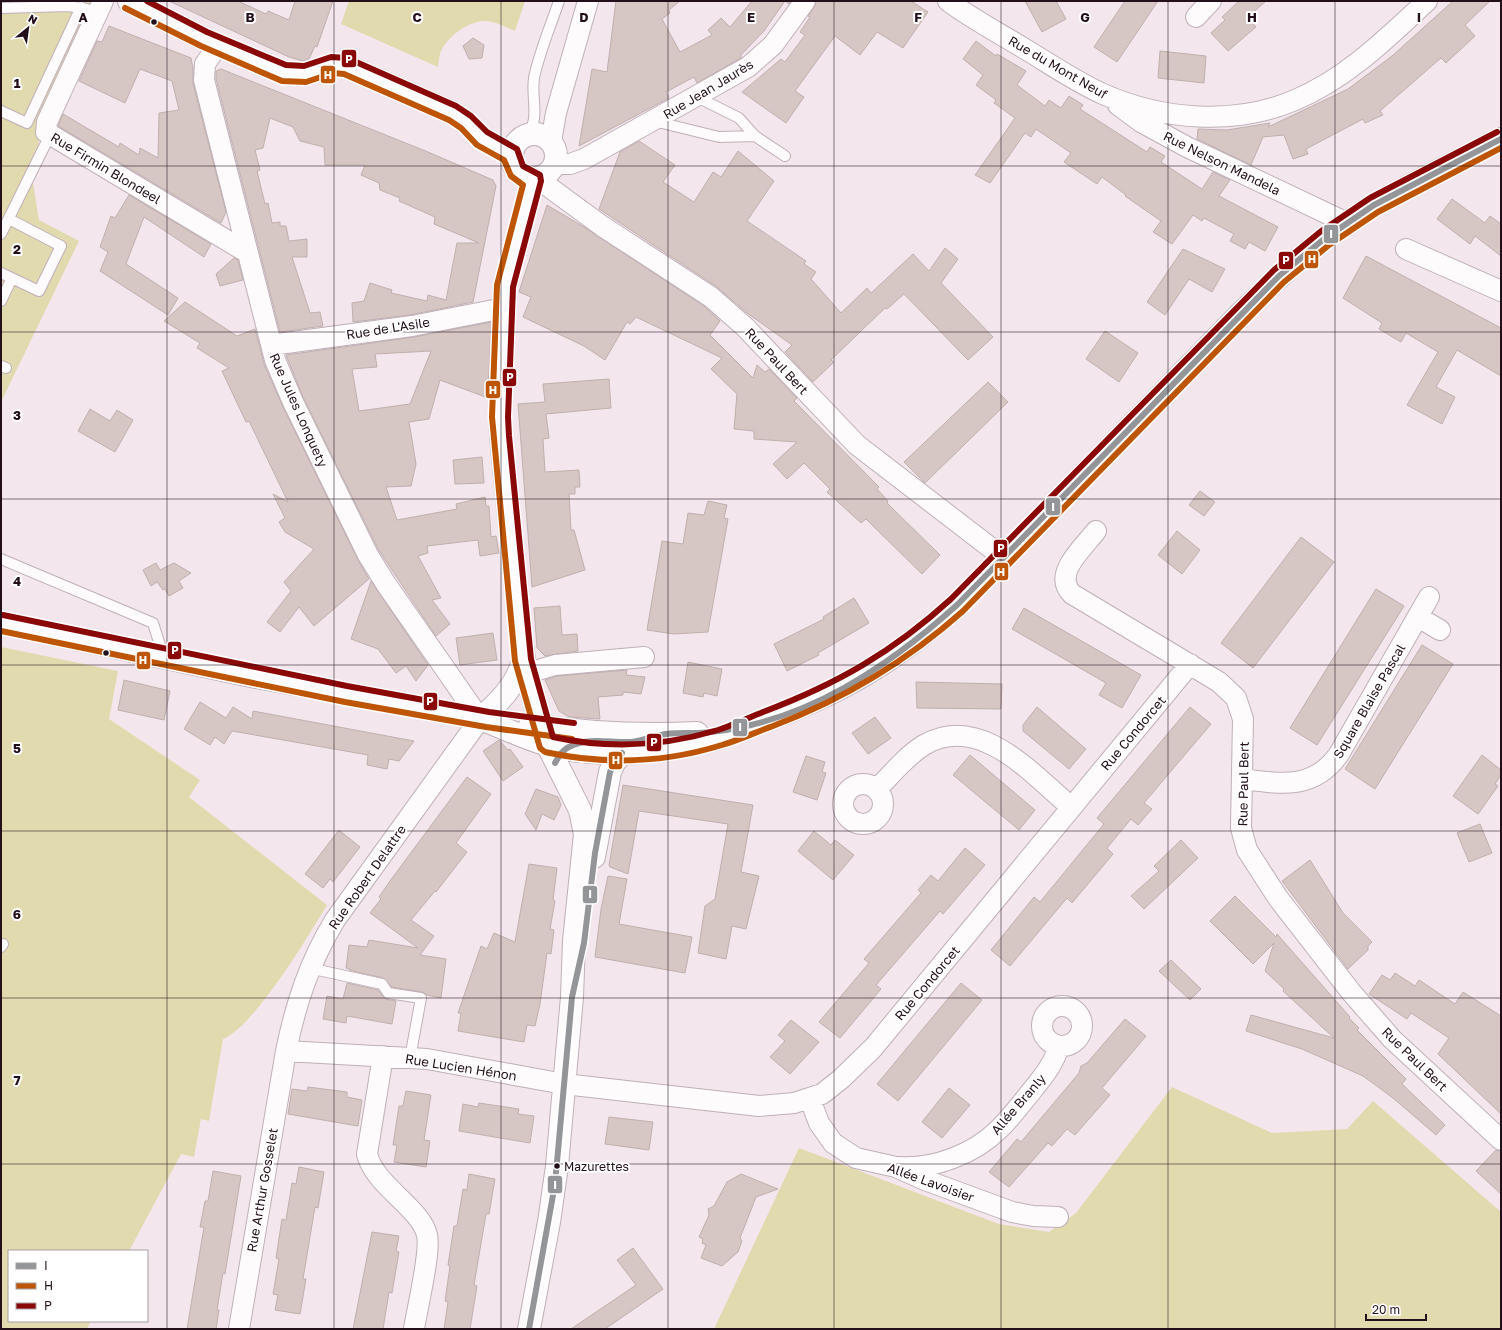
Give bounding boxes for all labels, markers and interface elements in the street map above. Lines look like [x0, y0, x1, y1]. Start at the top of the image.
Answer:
north arrow [8, 8, 48, 48]
text: A [78, 9, 88, 25]
text: B [245, 9, 255, 25]
text: C [412, 9, 422, 25]
text: D [579, 9, 589, 25]
text: E [747, 9, 755, 25]
text: F [914, 9, 922, 25]
text: G [1080, 9, 1090, 25]
text: H [1247, 9, 1257, 25]
text: I [1417, 9, 1421, 25]
text: N [26, 11, 40, 27]
unlabelled marker [149, 17, 159, 27]
street label: Rue du Mont Neuf [1006, 32, 1111, 102]
line badge: P [341, 49, 357, 68]
text: P [345, 52, 353, 65]
street label: Rue Jean Jaurès [660, 56, 756, 122]
line badge: H [320, 65, 336, 84]
text: H [324, 68, 332, 81]
text: 1 [14, 75, 21, 91]
street label: Rue Nelson Mandela [1161, 128, 1283, 198]
street label: Rue Firmin Blondeel [48, 129, 164, 207]
line badge: I [1323, 224, 1339, 244]
text: I [1329, 227, 1333, 240]
text: 2 [13, 241, 21, 257]
line badge: H [1304, 250, 1319, 269]
line badge: P [1278, 251, 1294, 270]
text: H [1308, 252, 1316, 265]
text: P [1282, 253, 1290, 266]
street label: Rue de L'Asile [345, 313, 431, 343]
street label: Rue Paul Bert [742, 324, 812, 398]
street label: Rue Jules Lonquety [267, 350, 332, 470]
line badge: P [502, 368, 517, 387]
text: P [506, 370, 514, 383]
line badge: H [485, 380, 501, 399]
text: H [489, 383, 497, 396]
text: 3 [13, 407, 21, 423]
line badge: I [1045, 497, 1061, 516]
text: I [1051, 500, 1055, 513]
line badge: P [993, 539, 1008, 558]
text: P [997, 541, 1005, 554]
line badge: H [994, 562, 1009, 581]
text: H [997, 565, 1005, 578]
text: 4 [13, 573, 21, 589]
line badge: P [167, 641, 182, 660]
street label: Square Blaise Pascal [1330, 641, 1408, 761]
text: P [171, 643, 179, 656]
unlabelled marker [101, 648, 111, 658]
line badge: H [136, 651, 151, 670]
text: H [139, 653, 147, 666]
line badge: P [423, 692, 438, 711]
street label: Rue Condorcet [1097, 692, 1169, 774]
text: P [426, 694, 434, 707]
line badge: I [732, 718, 748, 737]
text: I [738, 720, 742, 733]
line badge: P [646, 733, 662, 752]
text: P [650, 735, 658, 748]
text: 5 [13, 740, 21, 756]
street label: Rue Paul Bert [1234, 741, 1252, 827]
line badge: H [608, 751, 623, 770]
text: H [612, 753, 620, 766]
street label: Rue Robert Delattre [325, 822, 409, 932]
line badge: I [582, 885, 598, 904]
text: I [588, 887, 592, 900]
text: 6 [13, 906, 21, 922]
street label: Rue Condorcet [891, 942, 963, 1024]
street label: Rue Paul Bert [1379, 1024, 1451, 1094]
street label: Rue Lucien Hénon [404, 1050, 518, 1084]
street label: Allée Branly [987, 1070, 1049, 1138]
text: 7 [13, 1072, 21, 1088]
street label: Rue Arthur Gosselet [243, 1127, 281, 1253]
place label: Mazurettes [564, 1159, 629, 1174]
street label: Allée Lavoisier [886, 1159, 976, 1205]
marker: Mazurettes [552, 1161, 562, 1171]
line badge: I [547, 1175, 563, 1194]
text: I [553, 1178, 557, 1191]
legend [8, 1250, 148, 1322]
text: I [44, 1258, 48, 1273]
text: H [44, 1278, 53, 1293]
scale bar [1366, 1296, 1426, 1322]
text: P [44, 1298, 52, 1313]
text: 20 m [1372, 1302, 1400, 1317]

